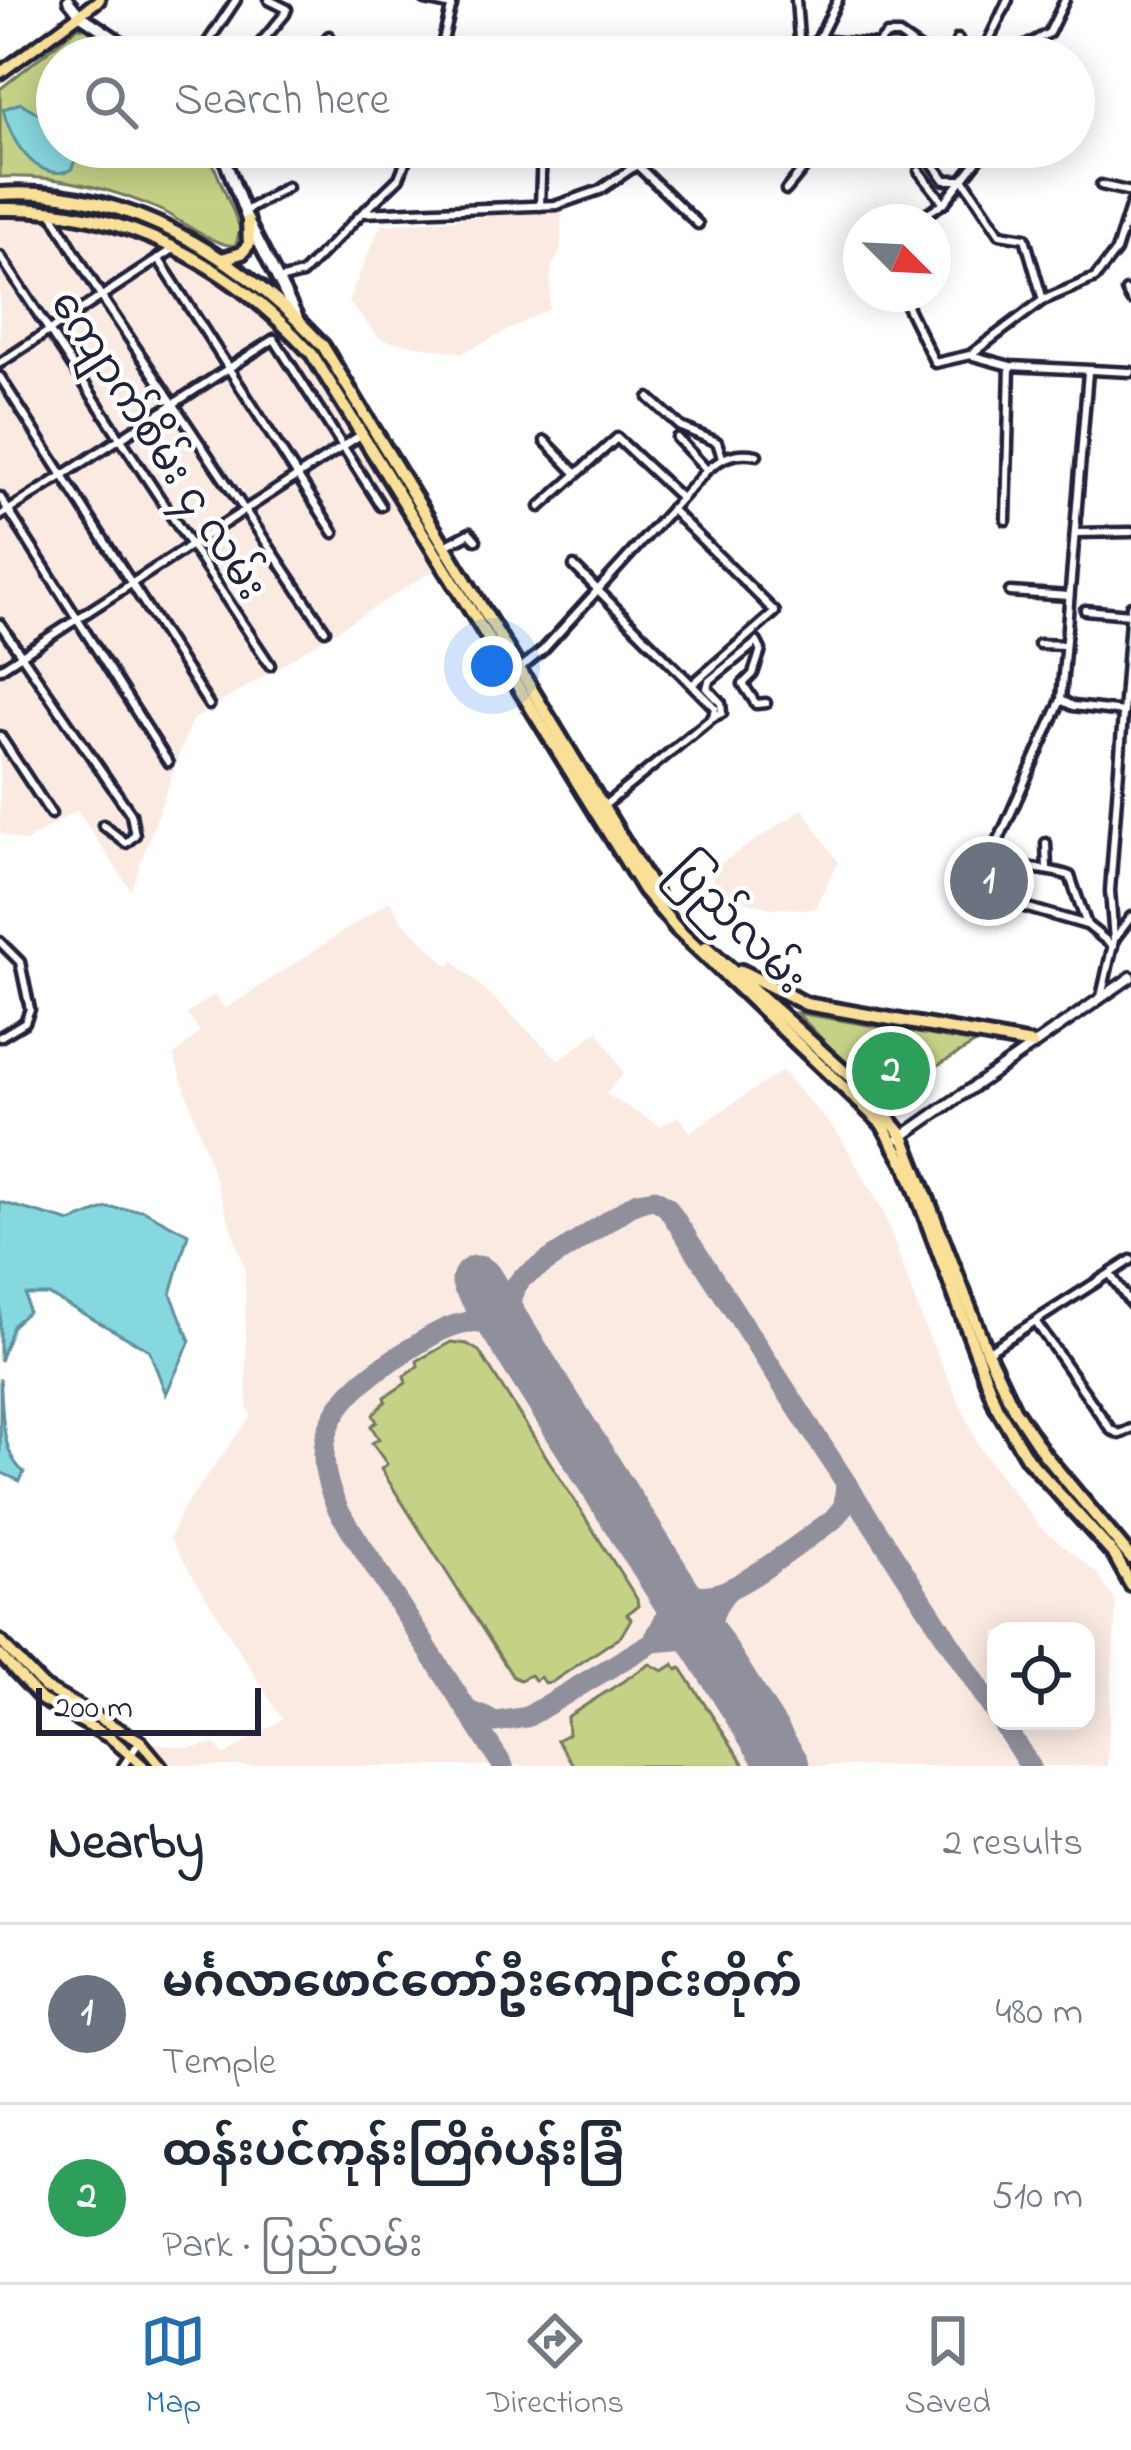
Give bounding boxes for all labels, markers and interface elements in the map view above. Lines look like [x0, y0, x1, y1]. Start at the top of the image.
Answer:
search box [36, 36, 1095, 168]
icon: search [78, 69, 144, 135]
text: Search here [174, 69, 390, 135]
north arrow [843, 204, 951, 312]
street label: ကျောက်စိမ်း ၄ လမ်း [33, 279, 280, 613]
your location [462, 636, 522, 696]
pin: 1 [950, 836, 1028, 926]
street label: ပြည်လမ်း [653, 841, 819, 1010]
pin: 2 [852, 1026, 930, 1116]
map controls [987, 1622, 1095, 1730]
button: locate [987, 1622, 1095, 1730]
scale bar [36, 1682, 261, 1735]
text: 200 m [54, 1685, 133, 1733]
text: Nearby [48, 1807, 204, 1882]
text: 2 results [943, 1816, 1083, 1873]
text: မင်္ဂလာဖောင်တော်ဦးကျောင်းတိုက် [162, 1952, 802, 2018]
text: 1 [81, 1985, 93, 2042]
text: 480 m [995, 1985, 1083, 2042]
text: Temple [162, 2035, 276, 2092]
text: ထန်းပင်ကုန်းတြိဂံပန်းခြံ [162, 2121, 624, 2187]
text: 2 [77, 2169, 97, 2226]
text: 510 m [991, 2169, 1083, 2226]
text: Park · ပြည်လမ်း [162, 2218, 423, 2275]
tab: Map [140, 2308, 206, 2428]
tab: Directions [487, 2308, 624, 2428]
tab: Saved [905, 2308, 991, 2428]

